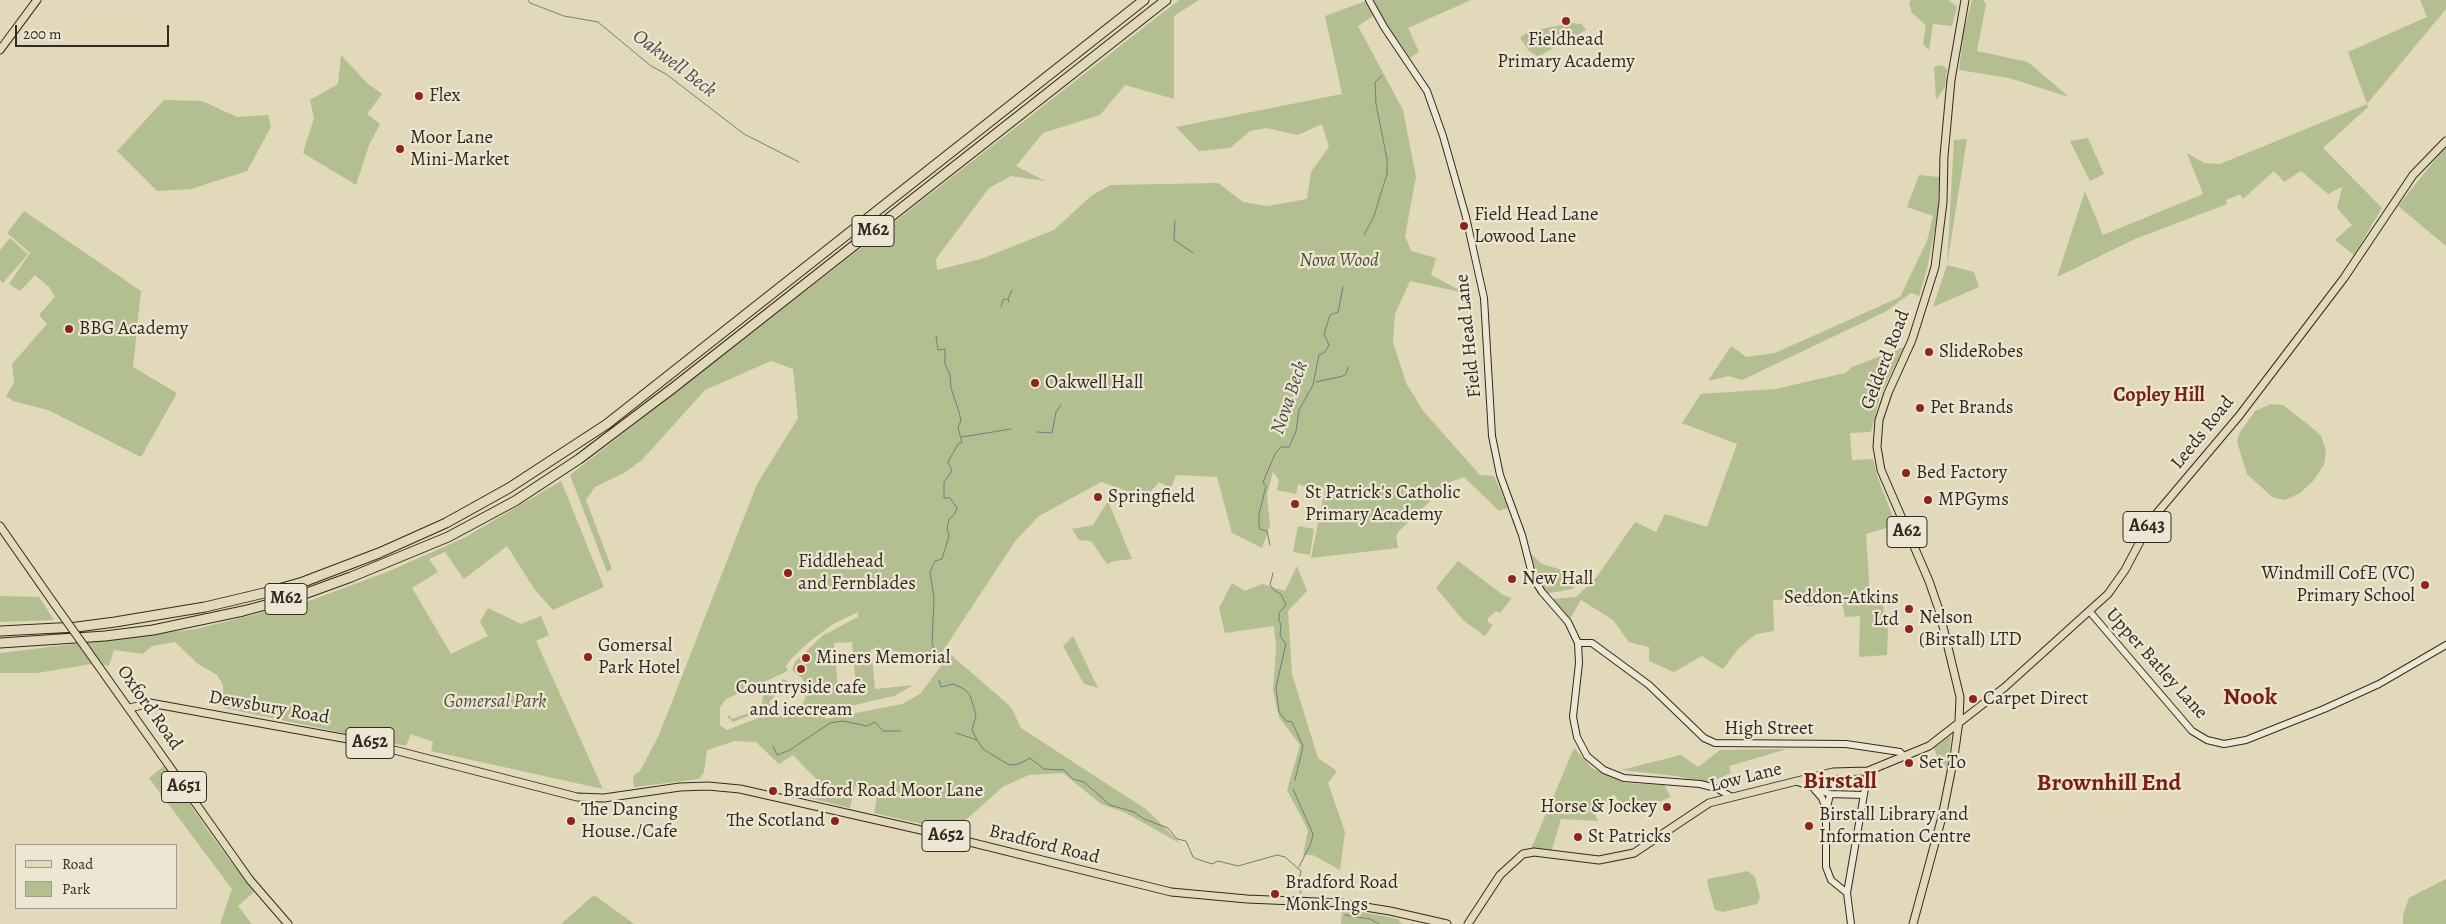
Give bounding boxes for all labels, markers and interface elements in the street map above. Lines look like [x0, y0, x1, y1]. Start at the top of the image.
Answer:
scale bar [18, 15, 171, 47]
marker: Fieldhead Primary Academy [1560, 15, 1572, 27]
text: 200 m [23, 24, 62, 44]
water label: Oakwell Beck [627, 25, 721, 103]
place label: Fieldhead Primary Academy [1497, 29, 1635, 73]
place label: Flex [429, 85, 461, 107]
marker: Flex [413, 90, 425, 102]
place label: Moor Lane Mini-Market [410, 127, 510, 171]
marker: Moor Lane Mini-Market [394, 143, 406, 155]
place label: Field Head Lane Lowood Lane [1474, 204, 1599, 248]
road number: M62 [852, 216, 894, 247]
marker: Field Head Lane Lowood Lane [1458, 220, 1470, 232]
park label: Nova Wood [1299, 250, 1379, 272]
street label: Field Head Lane [1451, 273, 1487, 399]
street label: Gelderd Road [1857, 307, 1915, 413]
place label: BBG Academy [79, 318, 188, 340]
marker: BBG Academy [63, 323, 75, 335]
place label: SlideRobes [1939, 341, 2023, 363]
marker: SlideRobes [1923, 346, 1935, 358]
water label: Nova Beck [1266, 358, 1314, 438]
place label: Oakwell Hall [1045, 372, 1143, 394]
marker: Oakwell Hall [1029, 377, 1041, 389]
district label: Copley Hill [2113, 384, 2205, 408]
street label: Leeds Road [2167, 392, 2239, 474]
place label: Pet Brands [1930, 397, 2014, 419]
marker: Pet Brands [1914, 402, 1926, 414]
place label: Bed Factory [1916, 462, 2007, 484]
marker: Bed Factory [1900, 467, 1912, 479]
place label: St Patrick's Catholic Primary Academy [1305, 482, 1461, 526]
place label: Springfield [1108, 486, 1195, 508]
place label: MPGyms [1938, 489, 2009, 511]
marker: Springfield [1092, 491, 1104, 503]
marker: MPGyms [1922, 494, 1934, 506]
marker: St Patrick's Catholic Primary Academy [1289, 498, 1301, 510]
road number: A643 [2123, 512, 2171, 542]
road number: A62 [1887, 516, 1927, 548]
place label: Fiddlehead and Fernblades [798, 551, 916, 595]
place label: Windmill CofE (VC) Primary School [2261, 563, 2415, 607]
marker: Fiddlehead and Fernblades [782, 567, 794, 579]
place label: New Hall [1522, 568, 1593, 590]
marker: New Hall [1506, 573, 1518, 585]
marker: Windmill CofE (VC) Primary School [2419, 579, 2431, 591]
road number: M62 [265, 584, 307, 614]
place label: Seddon-Atkins Ltd [1784, 587, 1899, 631]
marker: Seddon-Atkins Ltd [1903, 603, 1915, 615]
street label: Upper Batley Lane [2100, 604, 2212, 724]
place label: Nelson (Birstall) LTD [1919, 607, 2022, 651]
marker: Nelson (Birstall) LTD [1903, 623, 1915, 635]
place label: Gomersal Park Hotel [598, 635, 680, 679]
place label: Miners Memorial [816, 647, 950, 669]
marker: Gomersal Park Hotel [582, 651, 594, 663]
marker: Miners Memorial [800, 652, 812, 664]
street label: Oxford Road [112, 661, 186, 755]
marker: Countryside cafe and icecream [795, 663, 807, 675]
place label: Countryside cafe and icecream [736, 677, 866, 721]
district label: Nook [2223, 684, 2277, 712]
street label: Dewsbury Road [207, 686, 331, 730]
place label: Carpet Direct [1983, 688, 2088, 710]
park label: Gomersal Park [443, 691, 547, 713]
marker: Carpet Direct [1967, 693, 1979, 705]
street label: High Street [1724, 718, 1814, 740]
road number: A652 [346, 728, 394, 758]
place label: Set To [1919, 752, 1966, 774]
marker: Set To [1903, 757, 1915, 769]
street label: Low Lane [1708, 758, 1784, 798]
district label: Birstall [1803, 768, 1877, 796]
district label: Brownhill End [2037, 770, 2181, 798]
road number: A651 [162, 772, 206, 802]
place label: Bradford Road Moor Lane [783, 780, 983, 802]
marker: Bradford Road Moor Lane [767, 785, 779, 797]
place label: Horse & Jockey [1540, 796, 1657, 818]
place label: The Dancing House./Cafe [581, 799, 678, 843]
marker: Horse & Jockey [1661, 801, 1673, 813]
place label: Birstall Library and Information Centre [1819, 804, 1971, 848]
place label: The Scotland [727, 810, 825, 832]
marker: The Dancing House./Cafe [565, 815, 577, 827]
marker: The Scotland [829, 815, 841, 827]
road number: A652 [922, 820, 970, 851]
street label: Bradford Road [986, 820, 1102, 870]
marker: Birstall Library and Information Centre [1803, 820, 1815, 832]
place label: St Patricks [1588, 826, 1671, 848]
marker: St Patricks [1572, 831, 1584, 843]
legend [15, 844, 178, 909]
text: Road [62, 854, 93, 874]
place label: Bradford Road Monk Ings [1285, 872, 1398, 916]
text: Park [62, 879, 90, 899]
marker: Bradford Road Monk Ings [1269, 888, 1281, 900]

